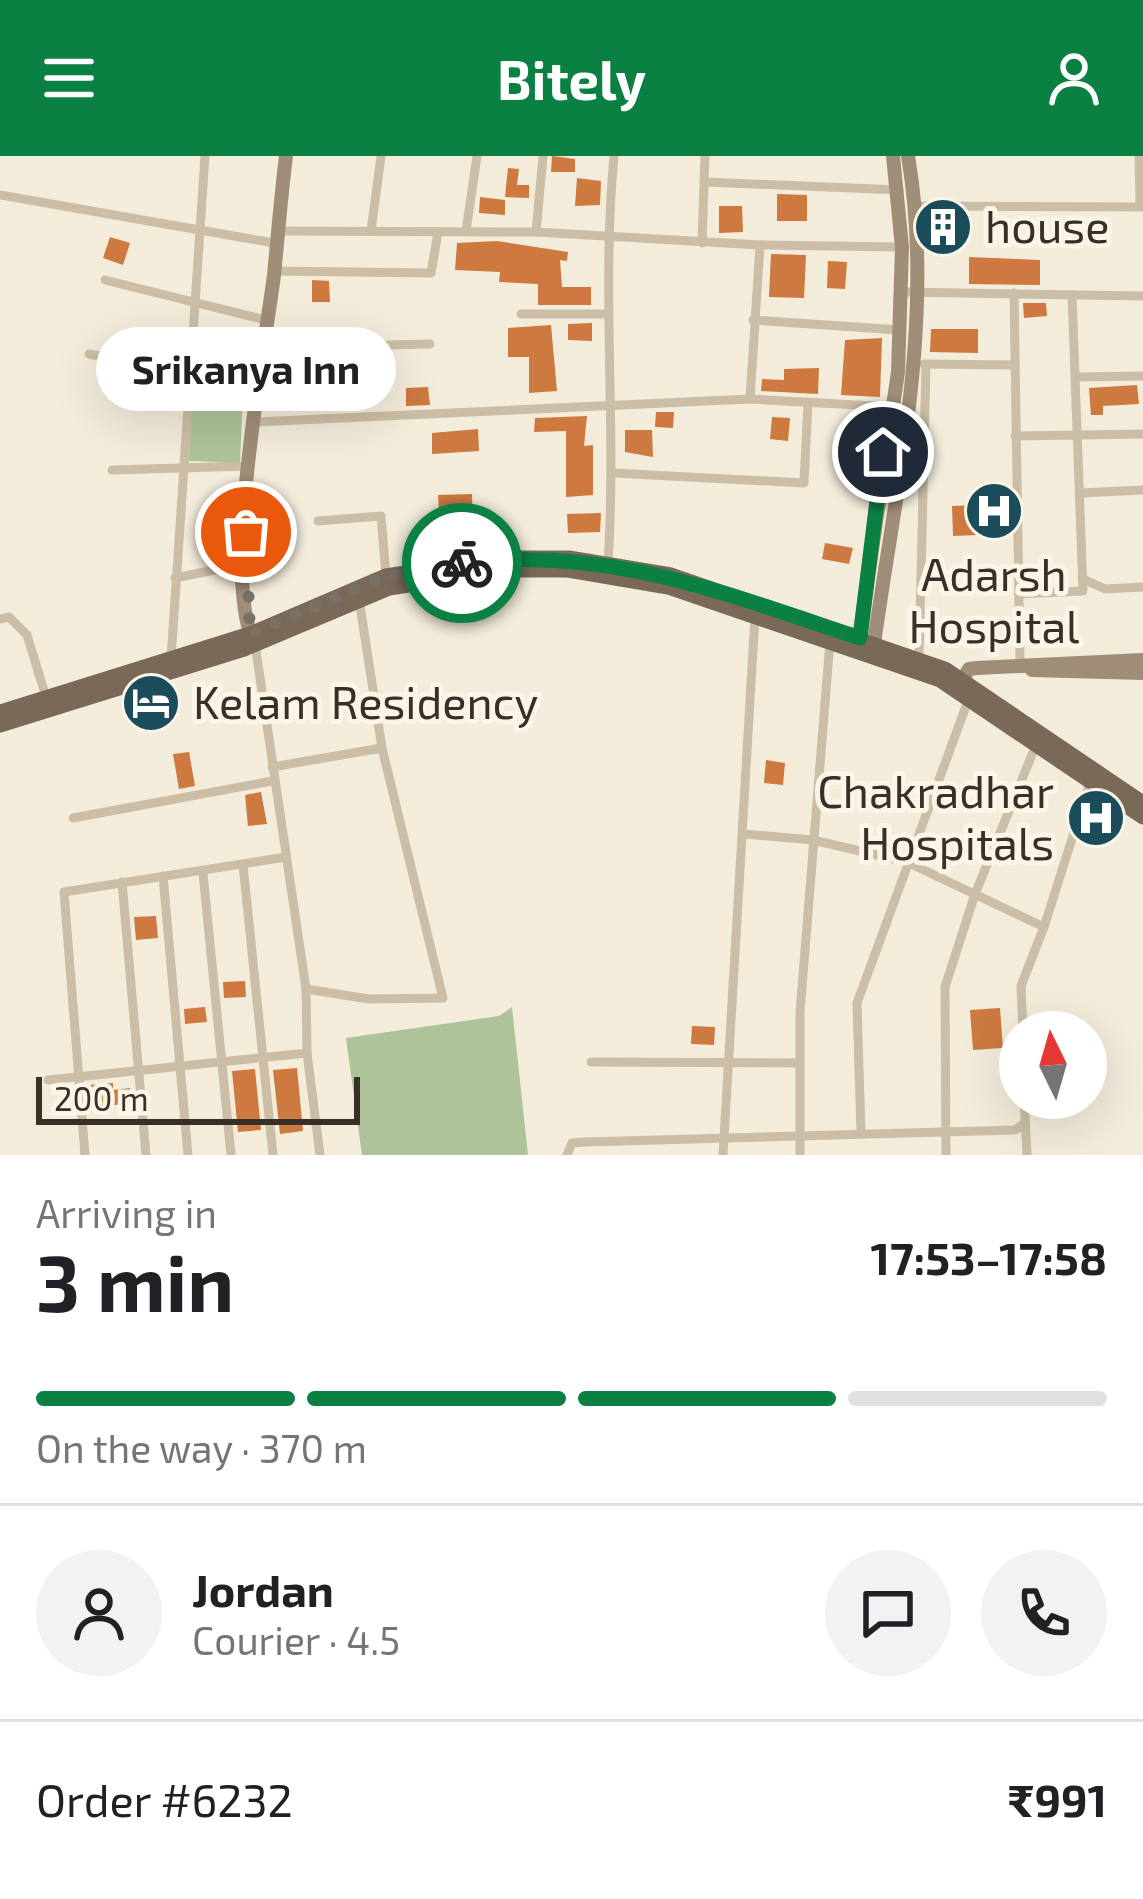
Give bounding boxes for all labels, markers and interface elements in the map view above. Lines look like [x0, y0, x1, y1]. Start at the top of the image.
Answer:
icon: menu [36, 45, 102, 111]
icon: person [1041, 45, 1107, 111]
text: Bitely [497, 46, 646, 111]
building icon: house [912, 196, 974, 258]
place label: house [985, 198, 1109, 252]
callout: Srikanya Inn [96, 328, 396, 412]
text: Srikanya Inn [132, 345, 360, 392]
pin [832, 401, 934, 503]
icon: home [850, 419, 916, 485]
hospital icon: Adarsh Hospital [963, 480, 1025, 542]
pin [195, 481, 297, 583]
icon: bag [213, 499, 279, 565]
courier [402, 503, 522, 623]
icon: bike [429, 530, 495, 596]
place label: Adarsh Hospital [909, 546, 1079, 652]
hotel icon: Kelam Residency [120, 672, 182, 734]
place label: Kelam Residency [193, 674, 538, 728]
place label: Chakradhar Hospitals [817, 763, 1054, 869]
hospital icon: Chakradhar Hospitals [1065, 787, 1127, 849]
north arrow [999, 1011, 1107, 1119]
map controls [999, 1011, 1107, 1119]
scale bar [36, 1071, 360, 1124]
text: 200 m [54, 1078, 149, 1118]
text: Arriving in [36, 1189, 217, 1236]
text: 17:53–17:58 [870, 1230, 1107, 1284]
text: 3 min [36, 1234, 234, 1328]
text: On the way · 370 m [36, 1424, 367, 1471]
button: person [36, 1550, 162, 1676]
button: chat [825, 1550, 951, 1676]
button: phone [981, 1550, 1107, 1676]
text: Jordan [192, 1562, 334, 1616]
text: Courier · 4.5 [192, 1616, 400, 1663]
text: Order #6232 [36, 1772, 293, 1826]
text: ₹991 [1008, 1772, 1107, 1826]

